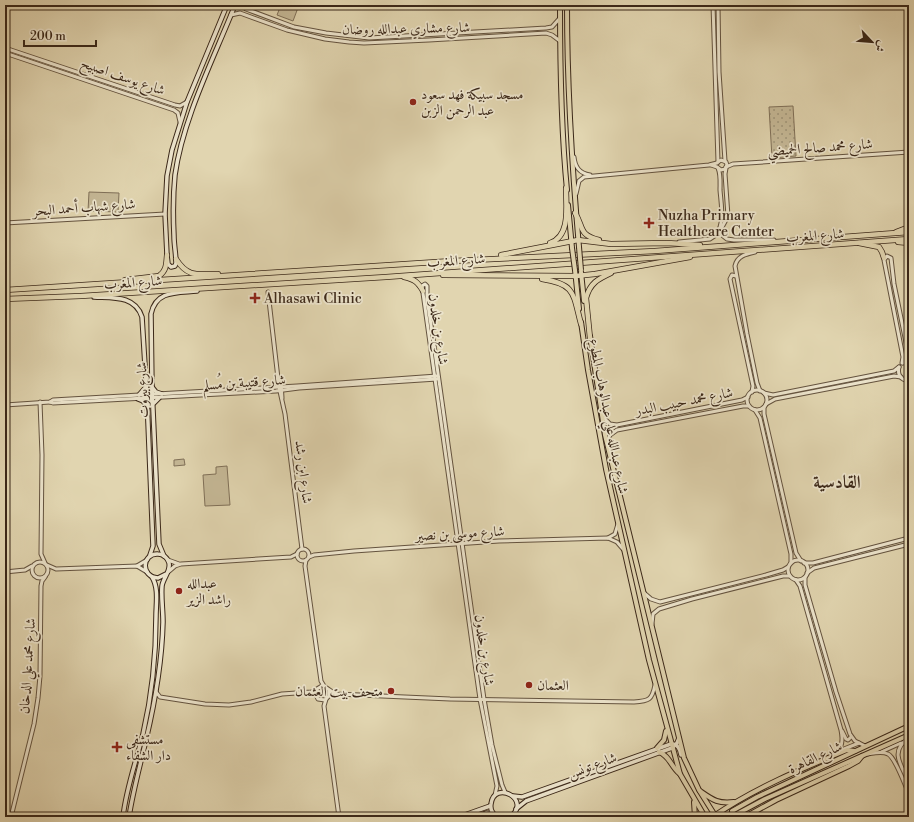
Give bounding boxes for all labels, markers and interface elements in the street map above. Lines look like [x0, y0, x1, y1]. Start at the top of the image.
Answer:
street label: شارع مشاري عبدالله روضان [342, 19, 470, 41]
scale bar [24, 22, 96, 48]
north arrow [852, 22, 892, 62]
text: 200 m [30, 29, 66, 44]
text: ش [871, 38, 889, 54]
street label: شارع يوسف اصبيح [77, 54, 167, 103]
place label: مسجد سبيكة فهد سعود عبد الرحمن الزبن [421, 86, 523, 120]
marker: مسجد سبيكة فهد سعود عبد الرحمن الزبن [408, 97, 418, 107]
street label: شارع محمد صالح الحميضي [767, 135, 874, 165]
street label: شارع شهاب أحمد البحر [30, 193, 136, 223]
place label: Nuzha Primary Healthcare Center [658, 207, 774, 241]
marker: Nuzha Primary Healthcare Center [643, 217, 655, 229]
street label: شارع المغرب [785, 225, 845, 249]
street label: شارع المغرب [426, 250, 486, 274]
street label: شارع المغرب [103, 272, 163, 296]
place label: Alhasawi Clinic [263, 290, 362, 308]
marker: Alhasawi Clinic [249, 292, 261, 304]
street label: شارع بن خلدون [422, 292, 452, 366]
street label: شارع عبدالله علي عبدالوهاب المطوع [581, 337, 632, 496]
street label: شارع بيروت [133, 362, 155, 418]
street label: شارع قتيبة بن مُسلم [202, 367, 287, 400]
street label: شارع محمد حبيب البدر [632, 384, 735, 423]
street label: شارع ابن رشد [288, 439, 316, 505]
district label: القادسية [813, 471, 861, 494]
street label: شارع موسى بن نصير [413, 523, 505, 547]
place label: عبدالله راشد الزير [185, 575, 231, 609]
marker: عبدالله راشد الزير [174, 586, 184, 596]
street label: شارع بن خلدون [468, 613, 498, 687]
street label: شارع محمد علي الدخان [16, 617, 43, 715]
place label: العثمان [537, 677, 569, 695]
marker: العثمان [524, 680, 534, 690]
place label: متحف بيت العثمان [295, 683, 383, 701]
marker: متحف بيت العثمان [386, 686, 396, 696]
place label: مستشفى دار الشفاء [126, 731, 171, 765]
street label: شارع القاهرة [786, 738, 846, 780]
marker: مستشفى دار الشفاء [111, 741, 123, 753]
street label: شارع تونس [565, 749, 620, 785]

